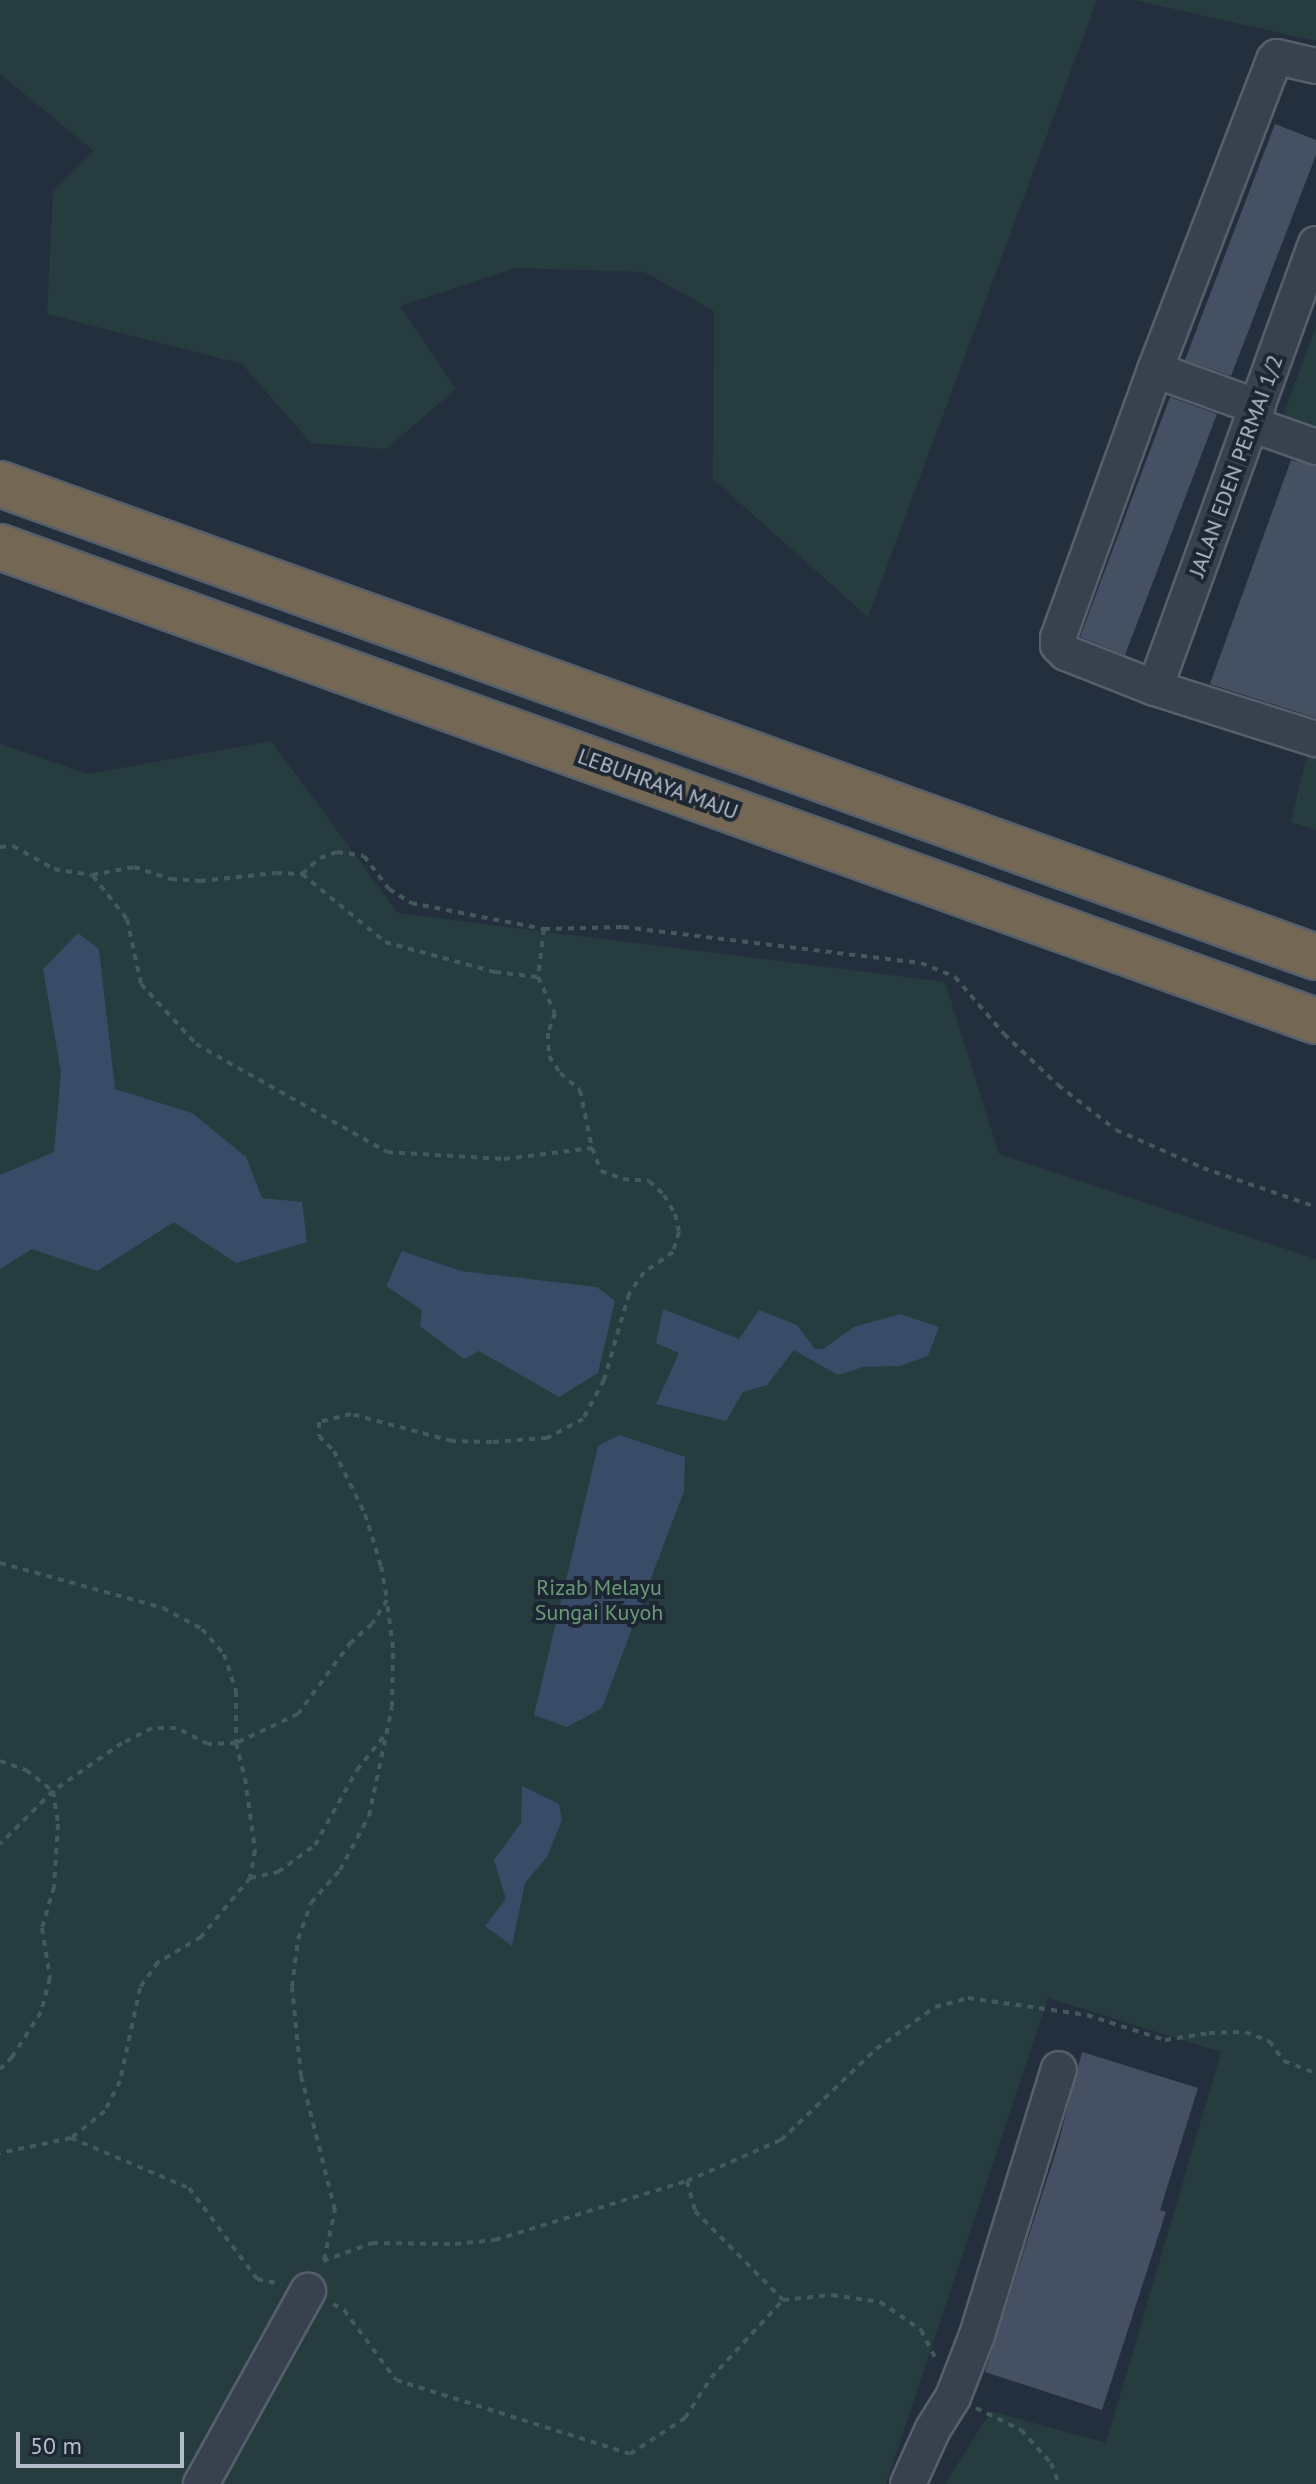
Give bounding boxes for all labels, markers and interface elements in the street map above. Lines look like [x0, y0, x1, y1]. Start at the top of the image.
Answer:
street label: JALAN EDEN PERMAI 1/2 [1183, 351, 1289, 581]
street label: LEBUHRAYA MAJU [574, 743, 742, 825]
park label: Rizab Melayu Sungai Kuyoh [535, 1574, 663, 1626]
scale bar [20, 2416, 188, 2466]
text: 50 m [30, 2430, 82, 2461]

